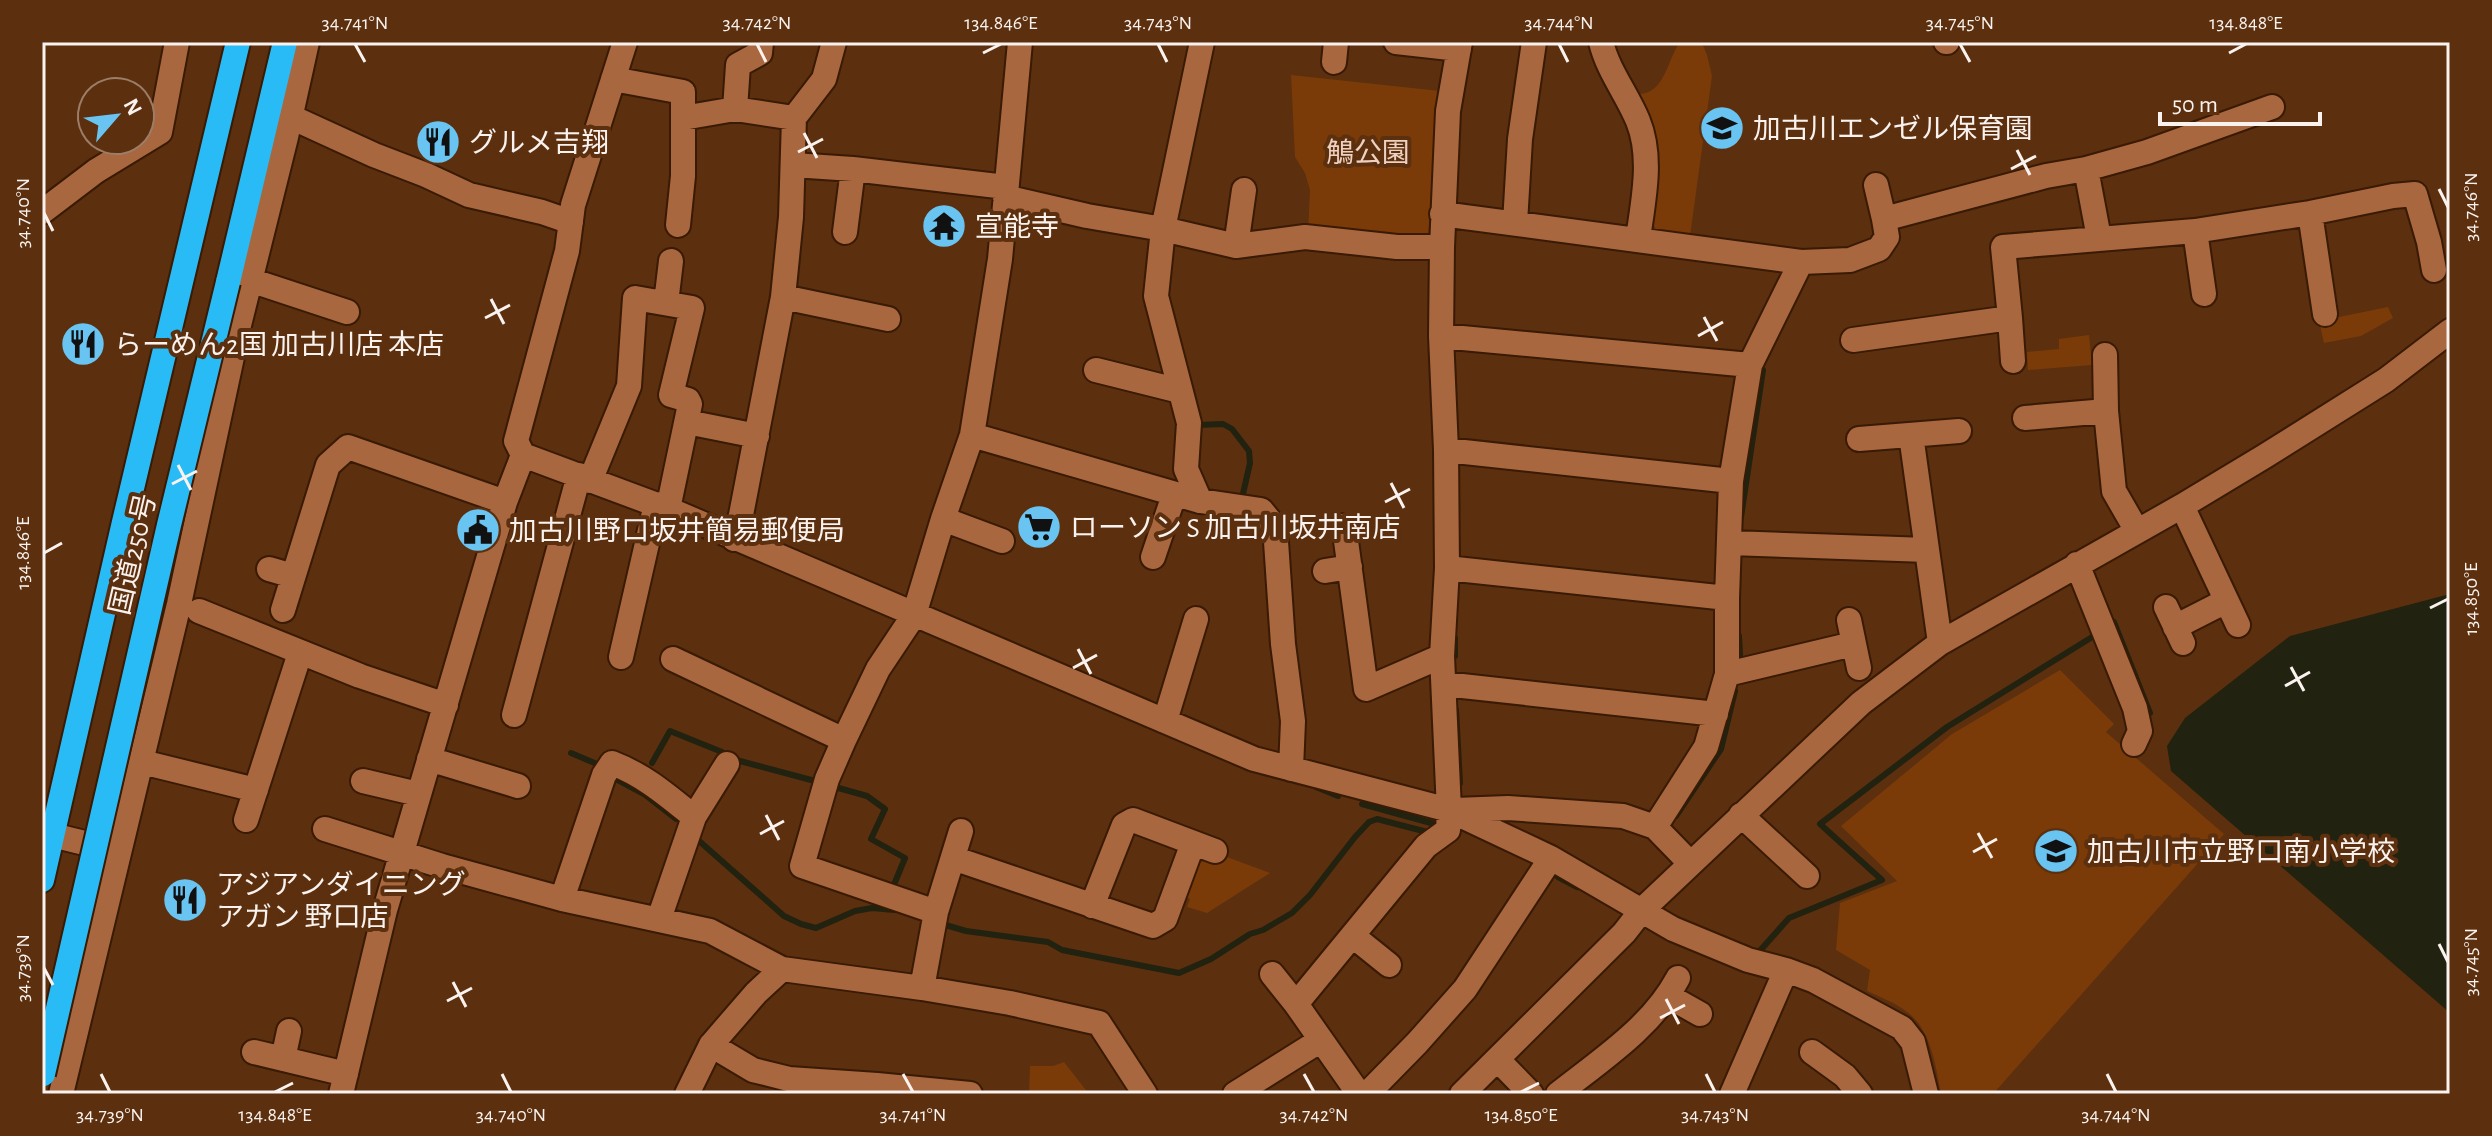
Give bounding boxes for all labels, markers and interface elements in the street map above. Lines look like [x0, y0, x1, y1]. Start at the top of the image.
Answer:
text: 34.741°N [322, 13, 388, 33]
text: 34.742°N [722, 13, 792, 33]
text: 134.846°E [964, 13, 1038, 33]
text: 34.743°N [1124, 13, 1192, 33]
text: 34.744°N [1524, 13, 1594, 33]
text: 34.745°N [1926, 13, 1994, 33]
text: 134.848°E [2209, 13, 2283, 33]
north arrow [76, 76, 156, 156]
scale bar [2160, 76, 2320, 126]
text: 50 m [2172, 93, 2218, 117]
text: N [119, 95, 146, 119]
school or university icon: 加古川エンゼル保育園 [1698, 104, 1746, 152]
place label: 加古川エンゼル保育園 [1753, 114, 2033, 144]
restaurant icon: グルメ吉翔 [414, 118, 462, 166]
place label: グルメ吉翔 [469, 128, 609, 158]
park label: 鵤公園 [1326, 138, 1410, 168]
text: 34.746°N [2461, 172, 2481, 242]
text: 34.740°N [13, 178, 33, 248]
temple icon: 宣能寺 [920, 202, 968, 250]
place label: 宣能寺 [975, 212, 1059, 242]
restaurant icon: らーめん2国 加古川店 本店 [59, 320, 107, 368]
place label: らーめん2国 加古川店 本店 [114, 330, 444, 360]
street label: 国道250号 [104, 491, 161, 618]
supermarket icon: ローソン S 加古川坂井南店 [1015, 503, 1063, 551]
public building icon: 加古川野口坂井簡易郵便局 [454, 506, 502, 554]
place label: ローソン S 加古川坂井南店 [1070, 513, 1400, 543]
text: 134.846°E [13, 516, 33, 590]
place label: 加古川野口坂井簡易郵便局 [509, 516, 845, 546]
text: 134.850°E [2461, 562, 2481, 636]
school or university icon: 加古川市立野口南小学校 [2032, 827, 2080, 875]
place label: 加古川市立野口南小学校 [2087, 837, 2395, 867]
place label: アジアンダイニング アガン 野口店 [216, 870, 466, 932]
restaurant icon: アジアンダイニング アガン 野口店 [161, 876, 209, 924]
text: 34.745°N [2461, 928, 2481, 996]
text: 34.739°N [13, 934, 33, 1002]
text: 34.739°N [76, 1105, 144, 1125]
text: 134.848°E [238, 1105, 312, 1125]
text: 34.740°N [476, 1105, 546, 1125]
text: 34.741°N [880, 1105, 946, 1125]
text: 34.742°N [1279, 1105, 1349, 1125]
text: 134.850°E [1484, 1105, 1558, 1125]
text: 34.743°N [1681, 1105, 1749, 1125]
text: 34.744°N [2081, 1105, 2151, 1125]

